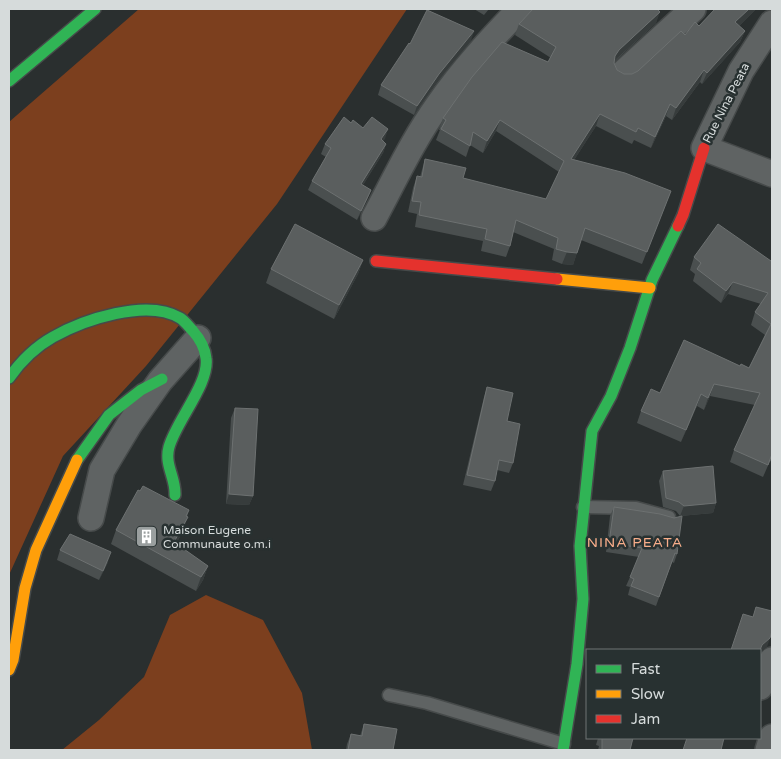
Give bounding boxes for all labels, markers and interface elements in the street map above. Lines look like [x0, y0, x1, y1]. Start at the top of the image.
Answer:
street label: Rue Nina Peata [700, 61, 752, 145]
place label: Maison Eugene Communaute o.m.i [163, 523, 271, 551]
building icon: Maison Eugene Communaute o.m.i [135, 525, 159, 549]
district label: NINA PEATA [587, 534, 683, 551]
legend [586, 649, 761, 739]
text: Fast [631, 660, 661, 678]
text: Slow [631, 685, 665, 703]
text: Jam [631, 710, 660, 728]

